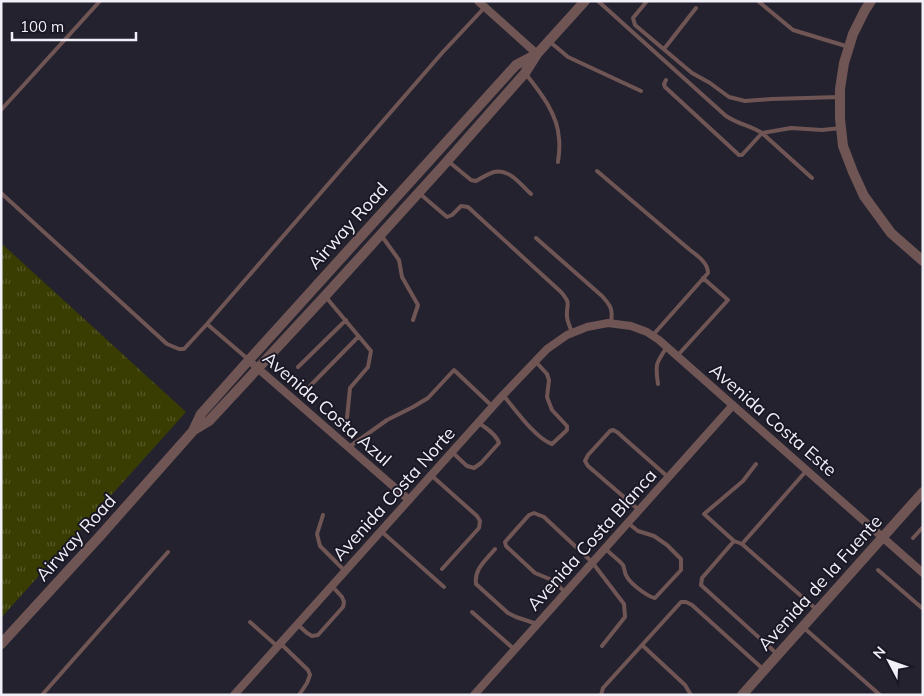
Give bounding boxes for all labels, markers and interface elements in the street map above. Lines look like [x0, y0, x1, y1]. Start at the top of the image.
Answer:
scale bar [12, 10, 136, 42]
text: 100 m [20, 17, 64, 36]
street label: Airway Road [303, 177, 393, 274]
street label: Avenida Costa Azul [258, 346, 396, 471]
street label: Avenida Costa Este [705, 358, 842, 481]
street label: Avenida Costa Norte [327, 422, 460, 565]
street label: Avenida Costa Blanca [522, 464, 661, 615]
street label: Airway Road [31, 489, 121, 586]
street label: Avenida de la Fuente [753, 510, 887, 655]
north arrow [864, 636, 914, 686]
text: N [869, 643, 889, 662]

